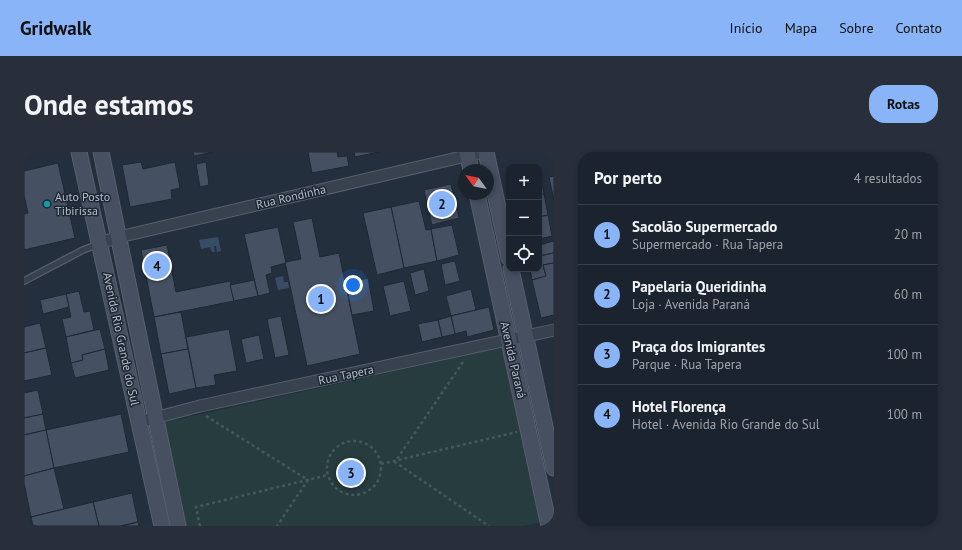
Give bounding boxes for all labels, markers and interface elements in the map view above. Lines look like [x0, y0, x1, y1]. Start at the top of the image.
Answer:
text: Gridwalk [20, 16, 92, 40]
text: Início [730, 19, 763, 37]
text: Mapa [785, 19, 817, 37]
text: Sobre [839, 19, 874, 37]
text: Contato [896, 19, 942, 37]
button: Rotas [869, 85, 938, 123]
text: Onde estamos [24, 86, 194, 123]
north arrow [458, 164, 494, 200]
map controls [506, 164, 542, 272]
button: + [506, 164, 542, 200]
text: Por perto [594, 167, 662, 189]
text: 4 resultados [854, 170, 922, 187]
street label: Rua Rondinha [255, 181, 327, 212]
place label: Auto Posto Tibirissa [55, 189, 110, 218]
pin: 2 [429, 189, 455, 219]
marker: Auto Posto Tibirissa [42, 199, 52, 209]
button: − [506, 200, 542, 236]
text: Sacolão Supermercado [632, 217, 777, 236]
text: 1 [603, 226, 611, 243]
text: 20 m [894, 226, 922, 243]
button: locate [506, 236, 542, 272]
text: Supermercado · Rua Tapera [632, 236, 783, 253]
pin: 4 [144, 251, 170, 281]
street label: Avenida Rio Grande do Sul [100, 271, 143, 407]
your location [343, 275, 363, 295]
text: Papelaria Queridinha [632, 277, 766, 296]
pin: 1 [308, 284, 334, 314]
text: 2 [603, 286, 611, 303]
text: 60 m [894, 286, 922, 303]
text: Loja · Avenida Paraná [632, 296, 750, 313]
street label: Avenida Paraná [497, 320, 530, 400]
text: Praça dos Imigrantes [632, 337, 765, 356]
text: 3 [603, 346, 611, 363]
text: 100 m [887, 346, 922, 363]
text: Parque · Rua Tapera [632, 356, 742, 373]
street label: Rua Tapera [317, 361, 375, 388]
text: Hotel Florença [632, 397, 726, 416]
text: 4 [603, 406, 611, 423]
text: 100 m [887, 406, 922, 423]
text: Hotel · Avenida Rio Grande do Sul [632, 416, 820, 433]
pin: 3 [338, 458, 364, 488]

